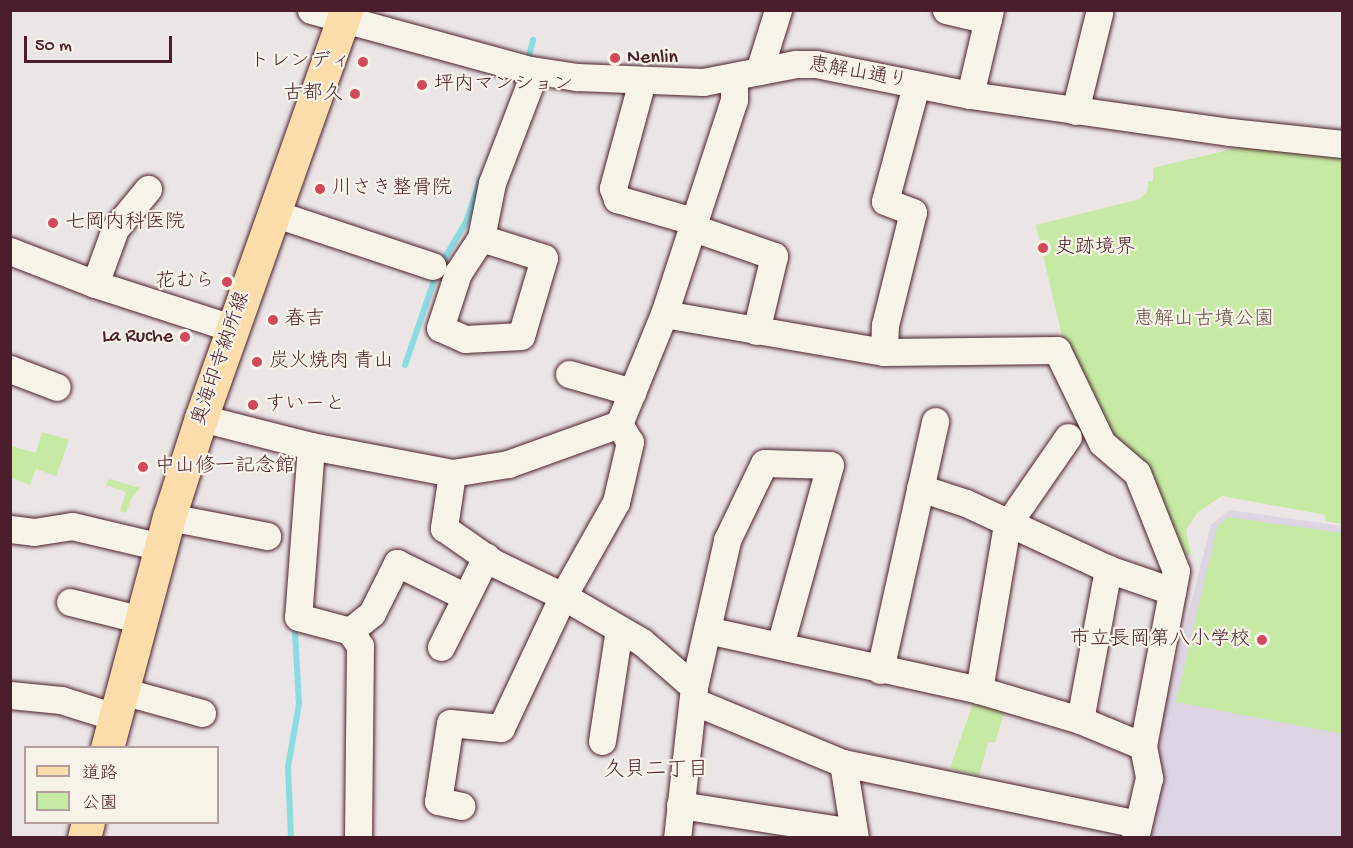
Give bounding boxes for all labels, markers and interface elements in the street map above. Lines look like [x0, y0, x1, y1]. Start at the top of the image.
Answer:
scale bar [27, 24, 176, 62]
text: 50 m [35, 36, 72, 57]
place label: Nenlin [627, 46, 678, 70]
place label: トレンディ [251, 50, 351, 74]
marker: Nenlin [608, 51, 622, 65]
street label: 恵解山通り [807, 53, 909, 95]
marker: トレンディ [356, 55, 370, 69]
place label: 坪内マンション [434, 73, 574, 97]
marker: 坪内マンション [415, 78, 429, 92]
place label: 古都久 [283, 82, 343, 106]
marker: 古都久 [348, 87, 362, 101]
place label: 川さき整骨院 [332, 177, 452, 201]
marker: 川さき整骨院 [313, 182, 327, 196]
place label: 七岡内科医院 [65, 211, 185, 235]
marker: 七岡内科医院 [46, 216, 60, 230]
place label: 史跡境界 [1055, 236, 1135, 260]
marker: 史跡境界 [1036, 241, 1050, 255]
place label: 花むら [155, 270, 215, 294]
marker: 花むら [220, 275, 234, 289]
street label: 奥海印寺納所線 [188, 289, 256, 429]
place label: 春吉 [285, 308, 325, 332]
park label: 恵解山古墳公園 [1134, 308, 1274, 332]
marker: 春吉 [266, 313, 280, 327]
place label: La Ruche [102, 325, 173, 349]
marker: La Ruche [178, 330, 192, 344]
place label: 炭火焼肉 青山 [269, 350, 394, 374]
marker: 炭火焼肉 青山 [250, 355, 264, 369]
place label: すいーと [265, 393, 345, 417]
marker: すいーと [246, 398, 260, 412]
place label: 中山修一記念館 [155, 455, 295, 479]
marker: 中山修一記念館 [136, 460, 150, 474]
place label: 市立長岡第八小学校 [1070, 628, 1250, 652]
marker: 市立長岡第八小学校 [1255, 633, 1269, 647]
legend [24, 746, 219, 824]
district label: 久貝二丁目 [604, 759, 708, 785]
text: 道路 [82, 764, 118, 785]
text: 公園 [82, 794, 118, 815]

